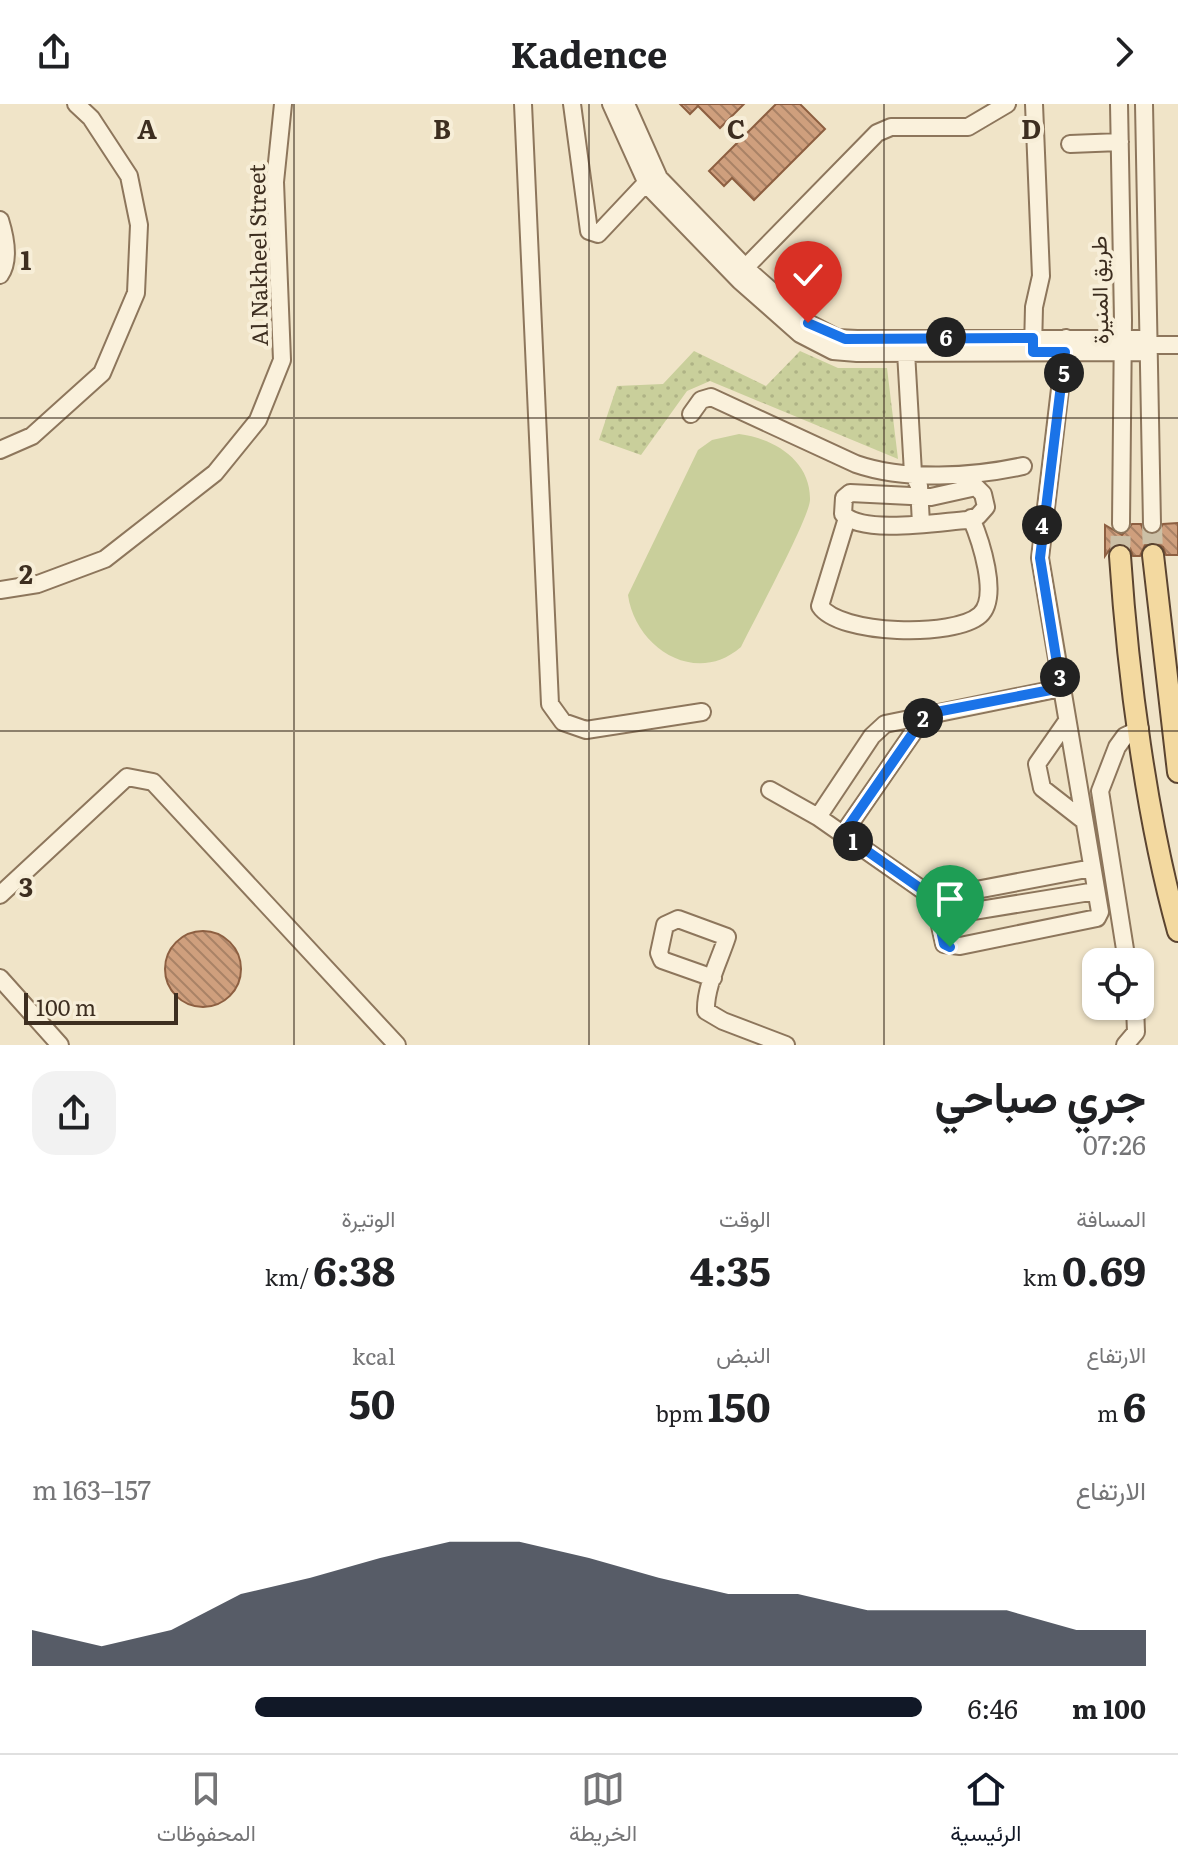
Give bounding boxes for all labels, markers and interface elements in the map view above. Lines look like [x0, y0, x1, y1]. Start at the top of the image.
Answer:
text: Kadence [511, 26, 667, 79]
icon: share [32, 30, 76, 74]
icon: forward [1102, 30, 1146, 74]
text: A [137, 108, 157, 147]
text: B [433, 108, 451, 147]
text: C [727, 108, 745, 147]
text: D [1021, 108, 1041, 147]
street label: Al Nakheel Street [239, 164, 275, 346]
street label: طريق المنيرة [1081, 236, 1115, 344]
text: 1 [21, 239, 32, 278]
pin [774, 241, 842, 323]
icon: check [786, 253, 830, 297]
pin: 6 [926, 317, 966, 357]
text: 6 [940, 320, 952, 353]
pin: 5 [1044, 353, 1084, 393]
text: 5 [1058, 356, 1070, 389]
pin: 4 [1022, 505, 1062, 545]
text: 4 [1035, 508, 1049, 541]
text: 2 [19, 553, 33, 592]
pin: 3 [1040, 657, 1080, 697]
text: 3 [1054, 660, 1066, 693]
pin: 2 [903, 698, 943, 738]
text: 2 [917, 701, 929, 734]
pin: 1 [833, 821, 873, 861]
text: 1 [848, 824, 858, 857]
pin [916, 865, 984, 947]
text: 3 [19, 866, 33, 905]
icon: arrive [928, 877, 972, 921]
map controls [1082, 948, 1154, 1020]
button: locate [1082, 948, 1154, 1020]
scale bar [24, 989, 178, 1025]
text: 100 m [36, 990, 96, 1023]
text: جري صباحي [935, 1061, 1146, 1127]
button: share [32, 1071, 116, 1155]
text: 07:26 [1083, 1124, 1146, 1163]
text: الوتيرة [342, 1201, 395, 1234]
text: الوقت [719, 1201, 771, 1234]
text: المسافة [1076, 1201, 1146, 1234]
text: 6:38 [313, 1239, 395, 1298]
text: 4:35 [690, 1239, 771, 1298]
text: 0.69 [1062, 1239, 1146, 1298]
text: /km [265, 1260, 313, 1293]
text: km [1023, 1260, 1062, 1293]
text: النبض [716, 1337, 771, 1370]
text: الارتفاع [1086, 1337, 1146, 1370]
text: kcal [352, 1339, 395, 1372]
text: 50 [349, 1372, 395, 1431]
text: 150 [708, 1375, 771, 1434]
text: 6 [1123, 1375, 1146, 1434]
text: bpm [655, 1396, 708, 1429]
text: m [1097, 1396, 1123, 1429]
text: 157–163 m [32, 1469, 151, 1508]
text: الارتفاع [1075, 1469, 1146, 1508]
text: 6:46 [968, 1688, 1018, 1727]
text: 100 m [1072, 1688, 1146, 1727]
tab: المحفوظات [157, 1767, 256, 1853]
tab: الخريطة [569, 1767, 637, 1853]
tab: الرئيسية [950, 1767, 1021, 1853]

